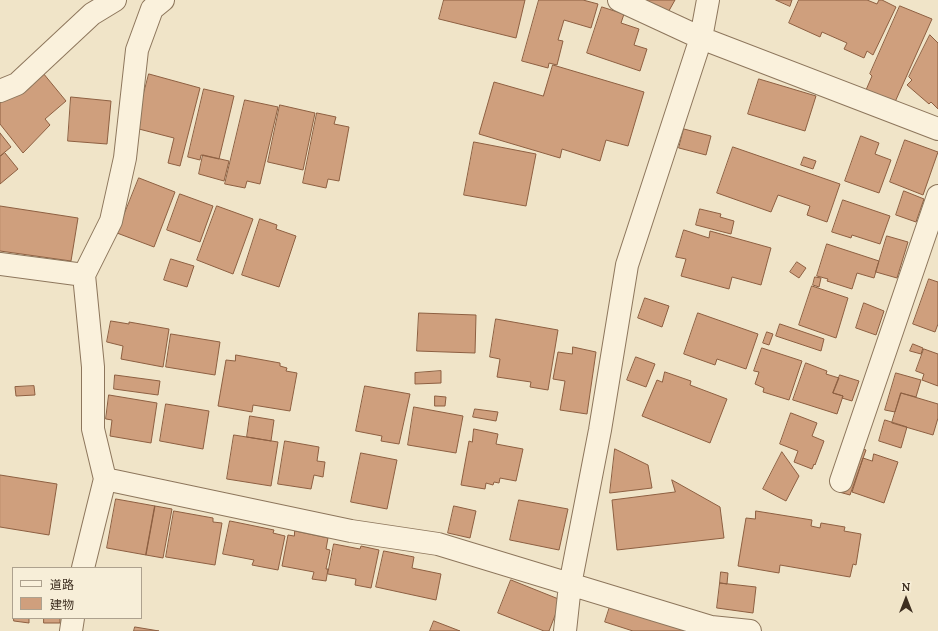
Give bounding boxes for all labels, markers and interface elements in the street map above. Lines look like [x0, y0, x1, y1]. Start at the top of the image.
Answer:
legend [12, 567, 142, 619]
text: 道路 [50, 577, 74, 592]
north arrow [886, 579, 926, 619]
text: N [902, 580, 910, 594]
text: 建物 [50, 597, 74, 612]

